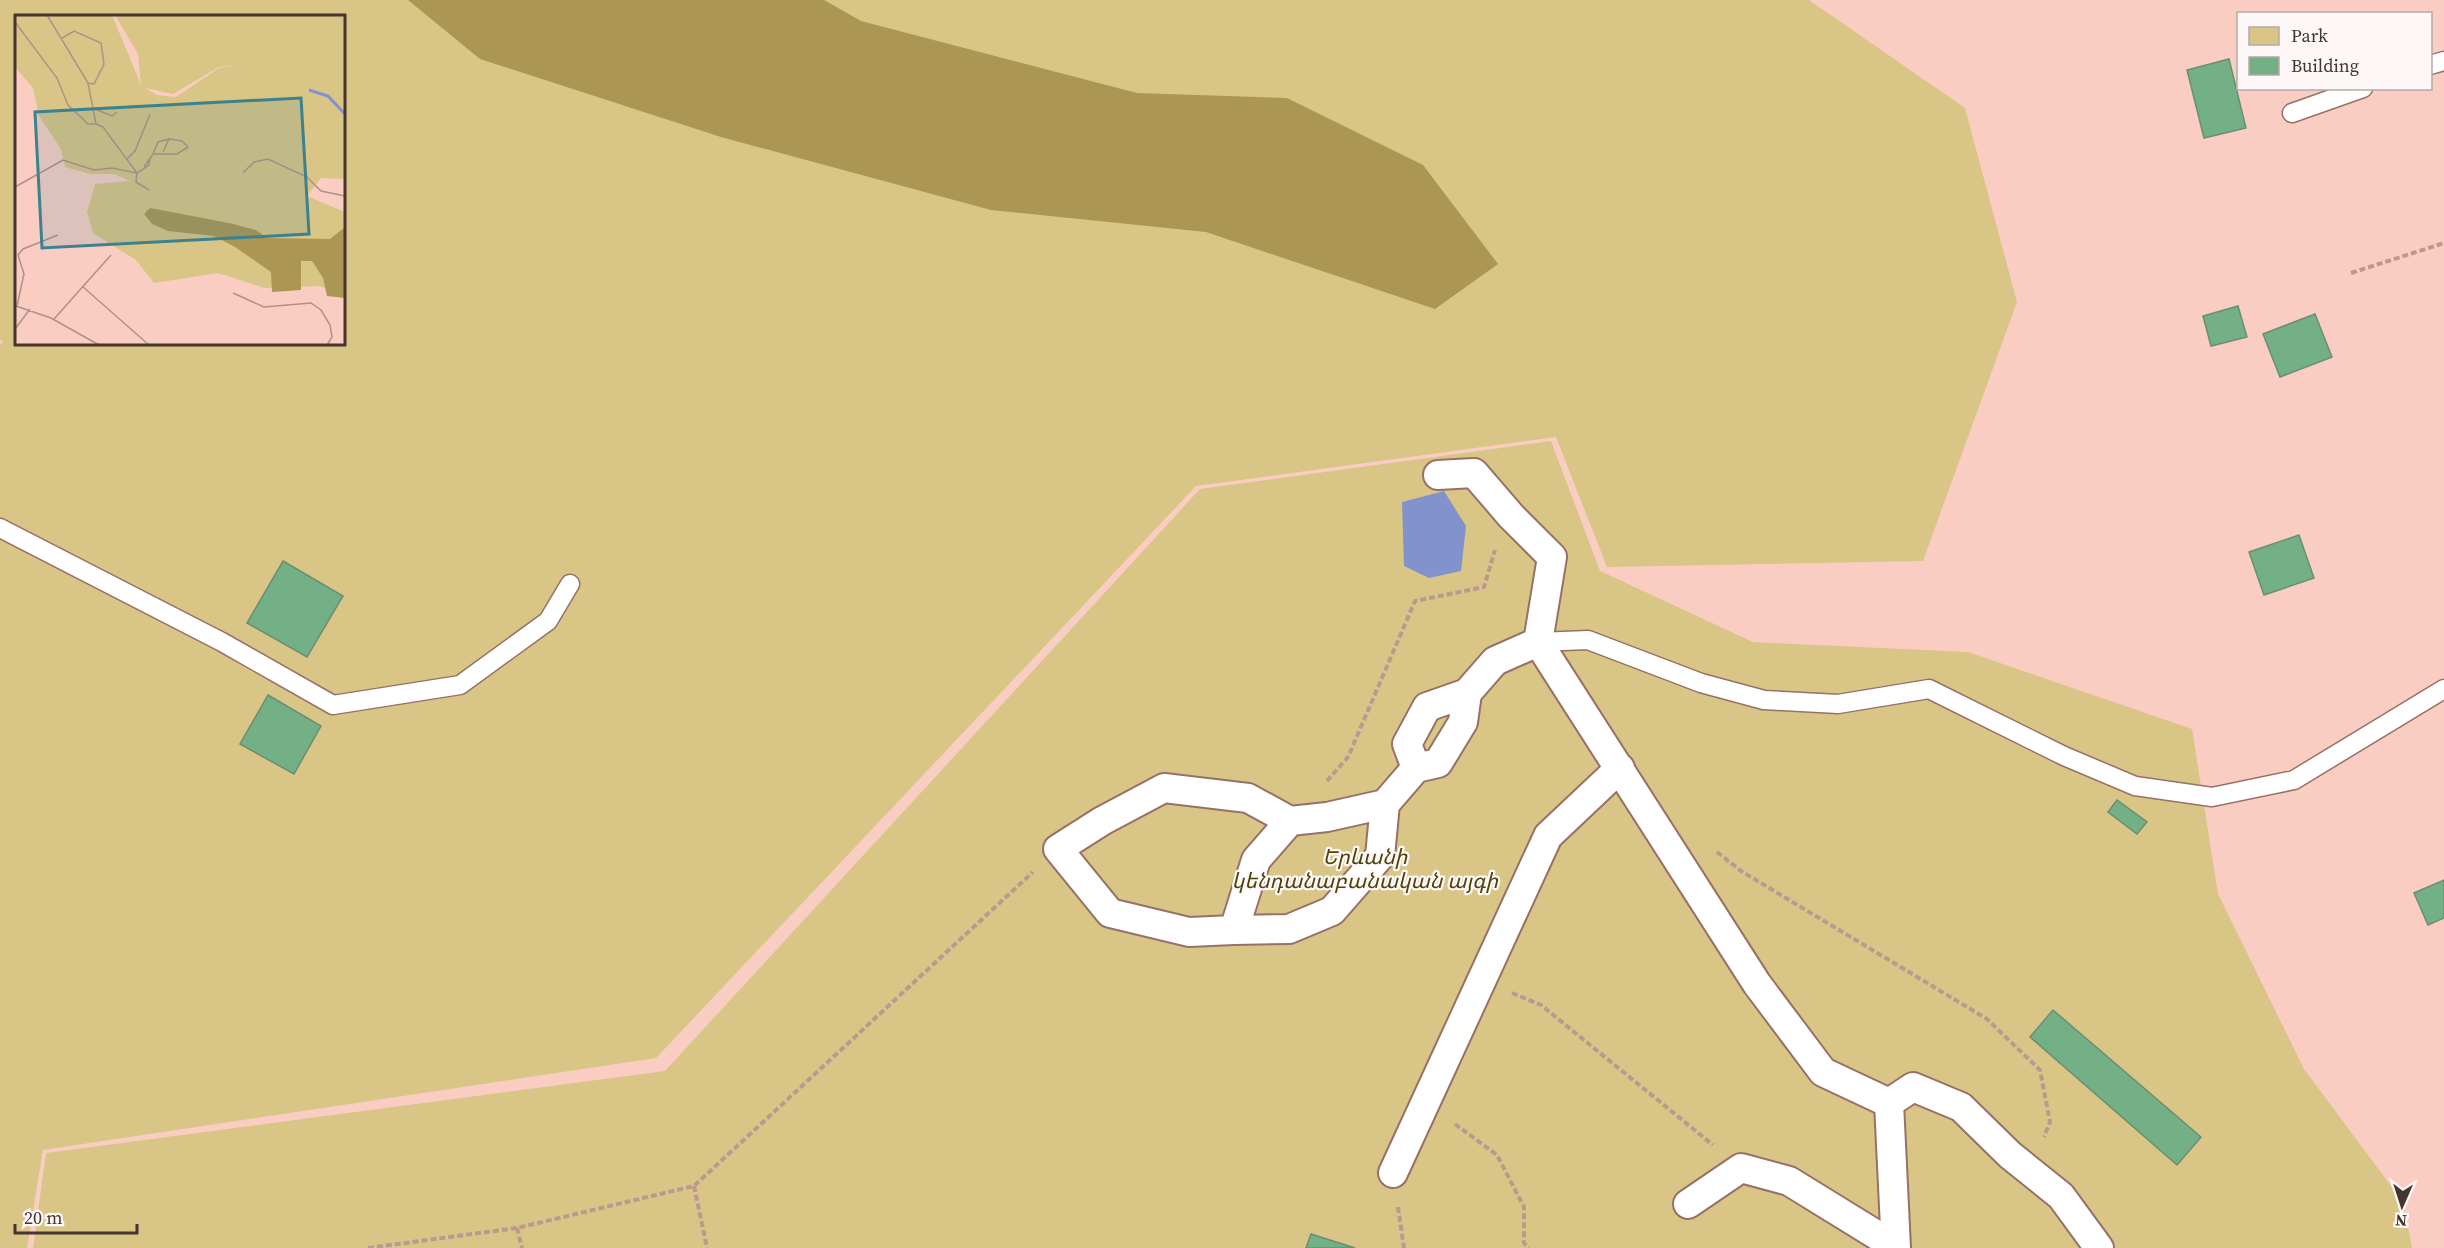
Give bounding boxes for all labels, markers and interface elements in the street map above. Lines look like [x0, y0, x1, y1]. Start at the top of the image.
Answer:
legend [2237, 12, 2432, 90]
inset map [15, 15, 345, 345]
text: Park [2291, 23, 2328, 48]
text: Building [2291, 53, 2359, 78]
park label: Երևանի կենդանաբանական այգի [1232, 842, 1499, 895]
north arrow [2372, 1176, 2432, 1236]
scale bar [15, 1197, 136, 1235]
text: 20 m [24, 1205, 62, 1230]
text: N [2394, 1210, 2408, 1232]

